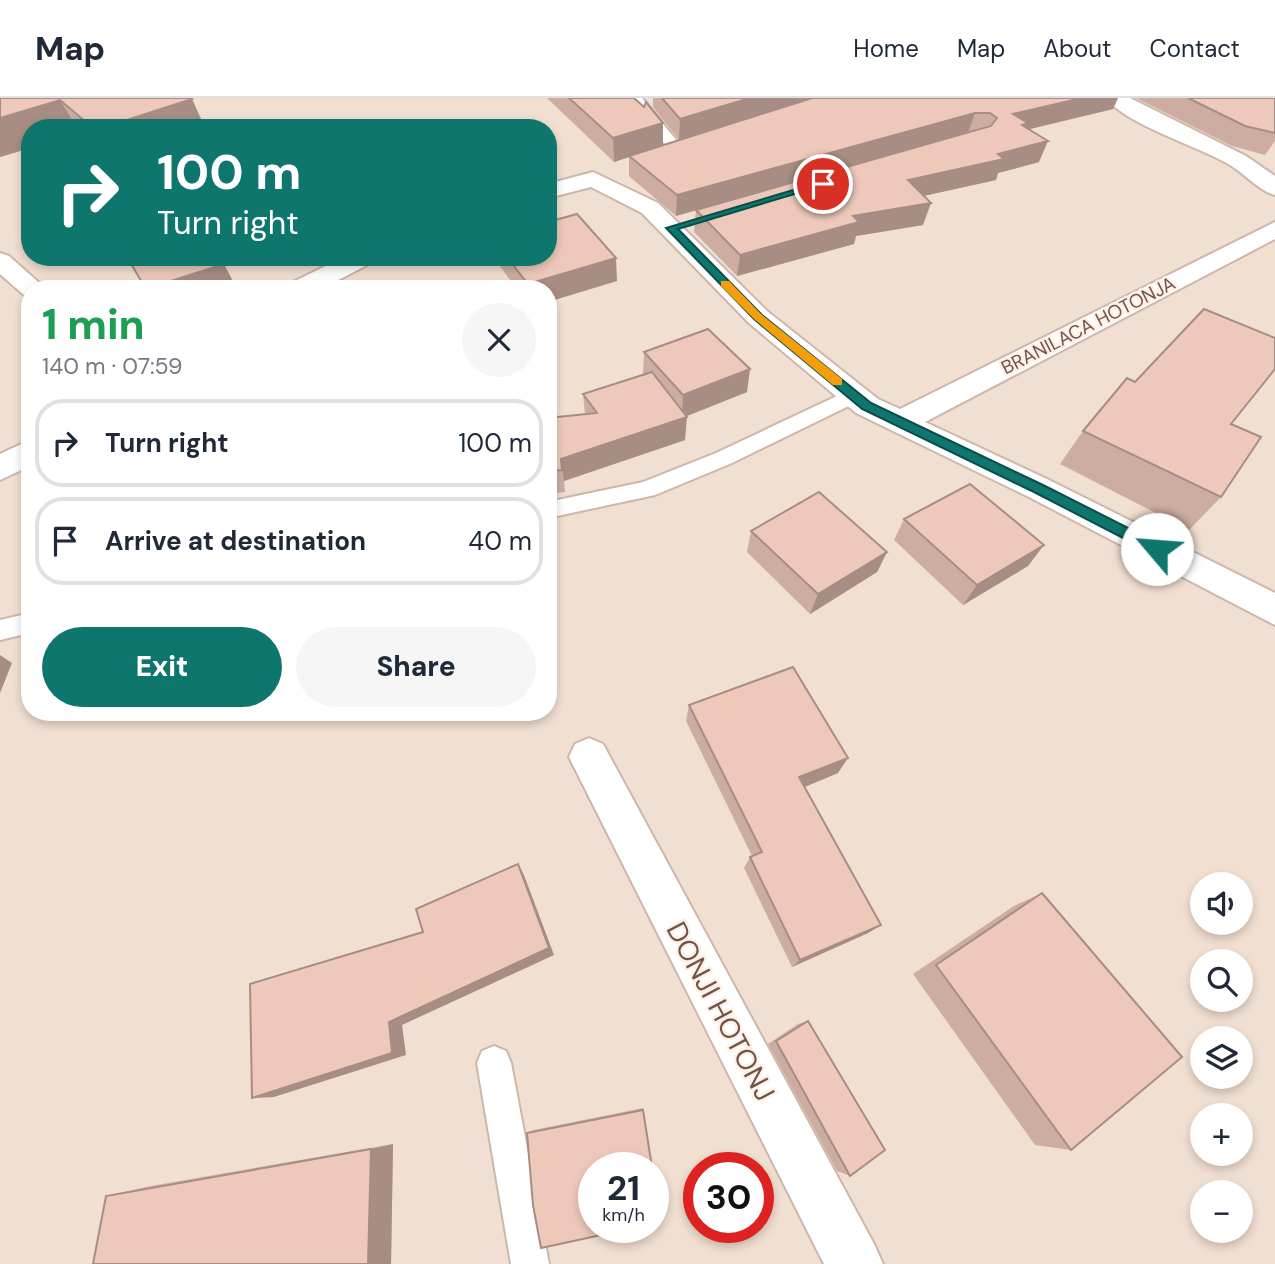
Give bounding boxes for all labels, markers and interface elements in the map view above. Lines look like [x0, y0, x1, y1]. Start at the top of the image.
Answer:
text: Map [35, 27, 105, 70]
text: Home [853, 33, 919, 64]
text: Map [957, 33, 1005, 64]
text: About [1043, 33, 1112, 64]
text: Contact [1150, 33, 1240, 64]
text: 100 m [157, 140, 301, 204]
icon: right [42, 147, 133, 238]
pin [793, 154, 853, 214]
icon: arrive [804, 165, 842, 203]
text: Turn right [157, 202, 299, 244]
street label: BRANILACA HOTONJA [997, 271, 1180, 380]
text: 1 min [42, 297, 145, 352]
button: close [462, 303, 536, 377]
text: 140 m · 07:59 [42, 351, 182, 381]
icon: right [46, 424, 84, 462]
text: Turn right [105, 426, 229, 460]
text: 100 m [458, 426, 532, 460]
position arrow [1120, 512, 1194, 586]
icon: arrive [46, 522, 84, 560]
text: Arrive at destination [105, 524, 366, 558]
text: 40 m [468, 524, 532, 558]
button: Exit [42, 627, 282, 707]
button: Share [296, 627, 536, 707]
map controls [1190, 872, 1253, 1243]
button: sound [1190, 872, 1253, 935]
street label: DONJI HOTONJ [658, 915, 783, 1107]
button: search [1190, 949, 1253, 1012]
button: layers [1190, 1026, 1253, 1089]
button: + [1190, 1103, 1253, 1166]
speed limit sign: 30 [683, 1152, 774, 1243]
text: 21 [607, 1165, 640, 1211]
button: − [1190, 1180, 1253, 1243]
text: km/h [602, 1203, 645, 1227]

